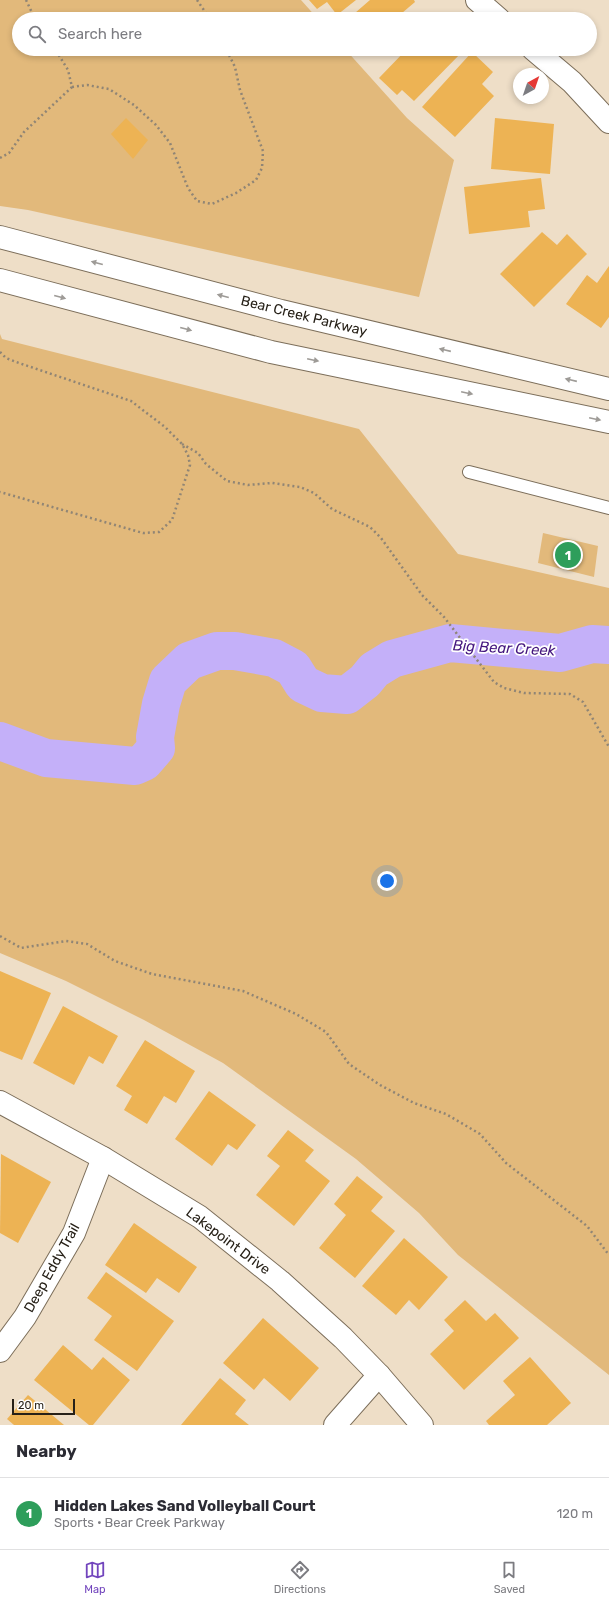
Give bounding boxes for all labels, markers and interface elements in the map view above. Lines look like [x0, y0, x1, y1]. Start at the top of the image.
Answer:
search box [12, 12, 597, 56]
icon: search [26, 23, 48, 45]
text: Search here [58, 25, 142, 43]
north arrow [513, 68, 549, 104]
one-way arrow [91, 260, 103, 266]
street label: Bear Creek Parkway [239, 292, 369, 340]
one-way arrow [217, 293, 229, 299]
one-way arrow [54, 294, 67, 300]
one-way arrow [180, 327, 193, 333]
one-way arrow [438, 347, 450, 353]
one-way arrow [306, 358, 319, 364]
one-way arrow [565, 376, 577, 382]
one-way arrow [461, 390, 473, 396]
one-way arrow [589, 417, 602, 423]
pin: 1 [555, 540, 581, 570]
water label: Big Bear Creek [452, 636, 556, 660]
your location [377, 871, 397, 891]
street label: Lakepoint Drive [183, 1204, 274, 1278]
street label: Deep Eddy Trail [20, 1220, 84, 1316]
scale bar [12, 1397, 75, 1416]
text: 20 m [18, 1399, 44, 1412]
text: Nearby [16, 1441, 77, 1461]
text: Hidden Lakes Sand Volleyball Court [54, 1497, 316, 1515]
text: 1 [26, 1506, 32, 1521]
text: 120 m [557, 1506, 593, 1521]
text: Sports · Bear Creek Parkway [54, 1515, 225, 1530]
tab: Map [84, 1559, 106, 1596]
tab: Directions [274, 1559, 326, 1596]
tab: Saved [494, 1559, 525, 1596]

